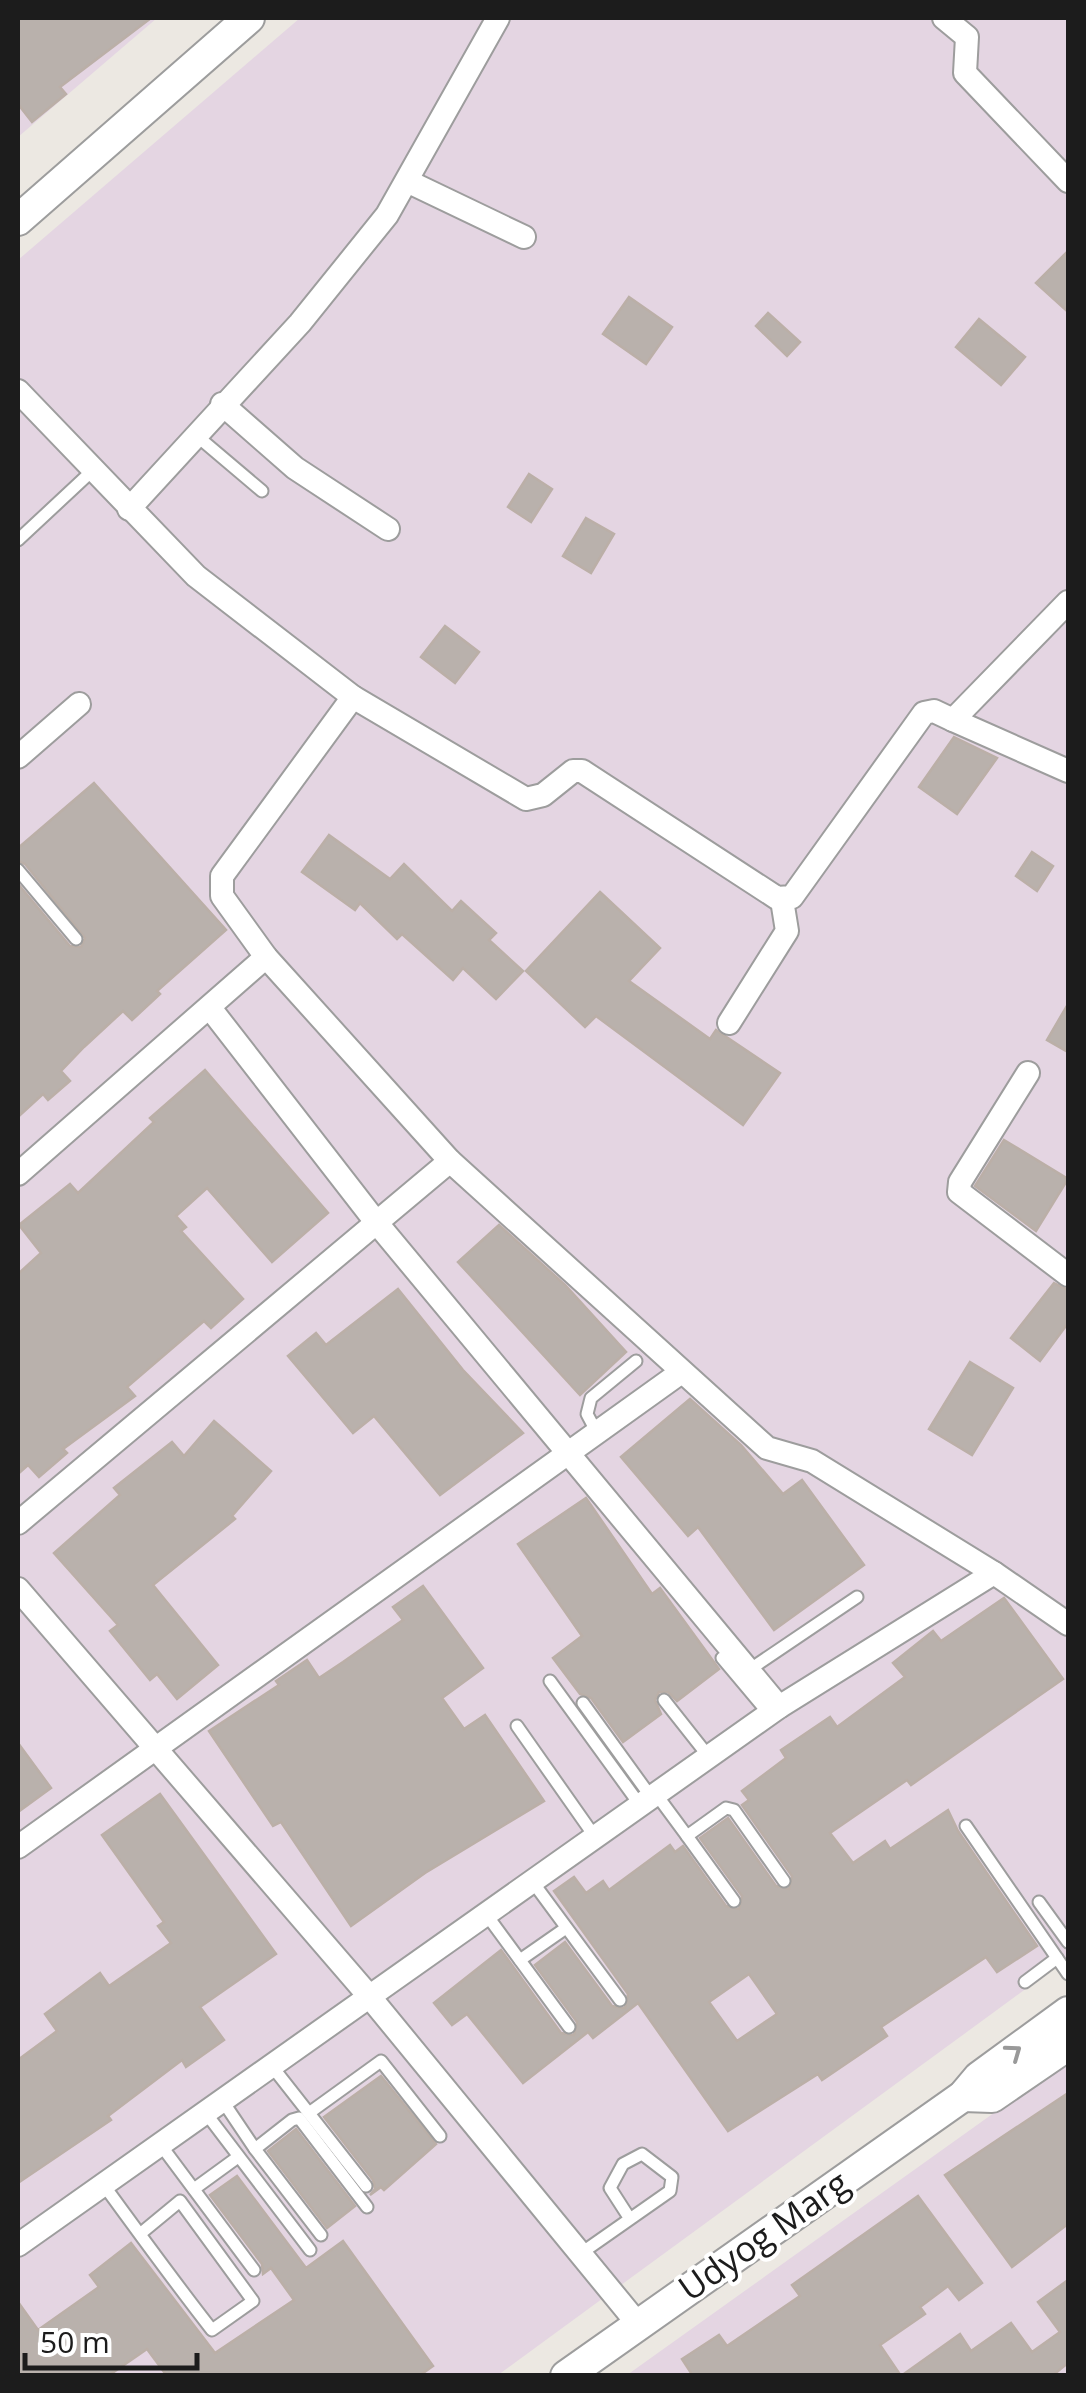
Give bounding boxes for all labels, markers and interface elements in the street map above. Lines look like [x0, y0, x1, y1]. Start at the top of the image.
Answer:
one-way arrow [1003, 2046, 1021, 2064]
street label: Udyog Marg [669, 2159, 858, 2311]
scale bar [25, 2308, 198, 2370]
text: 50 m [40, 2321, 110, 2362]

